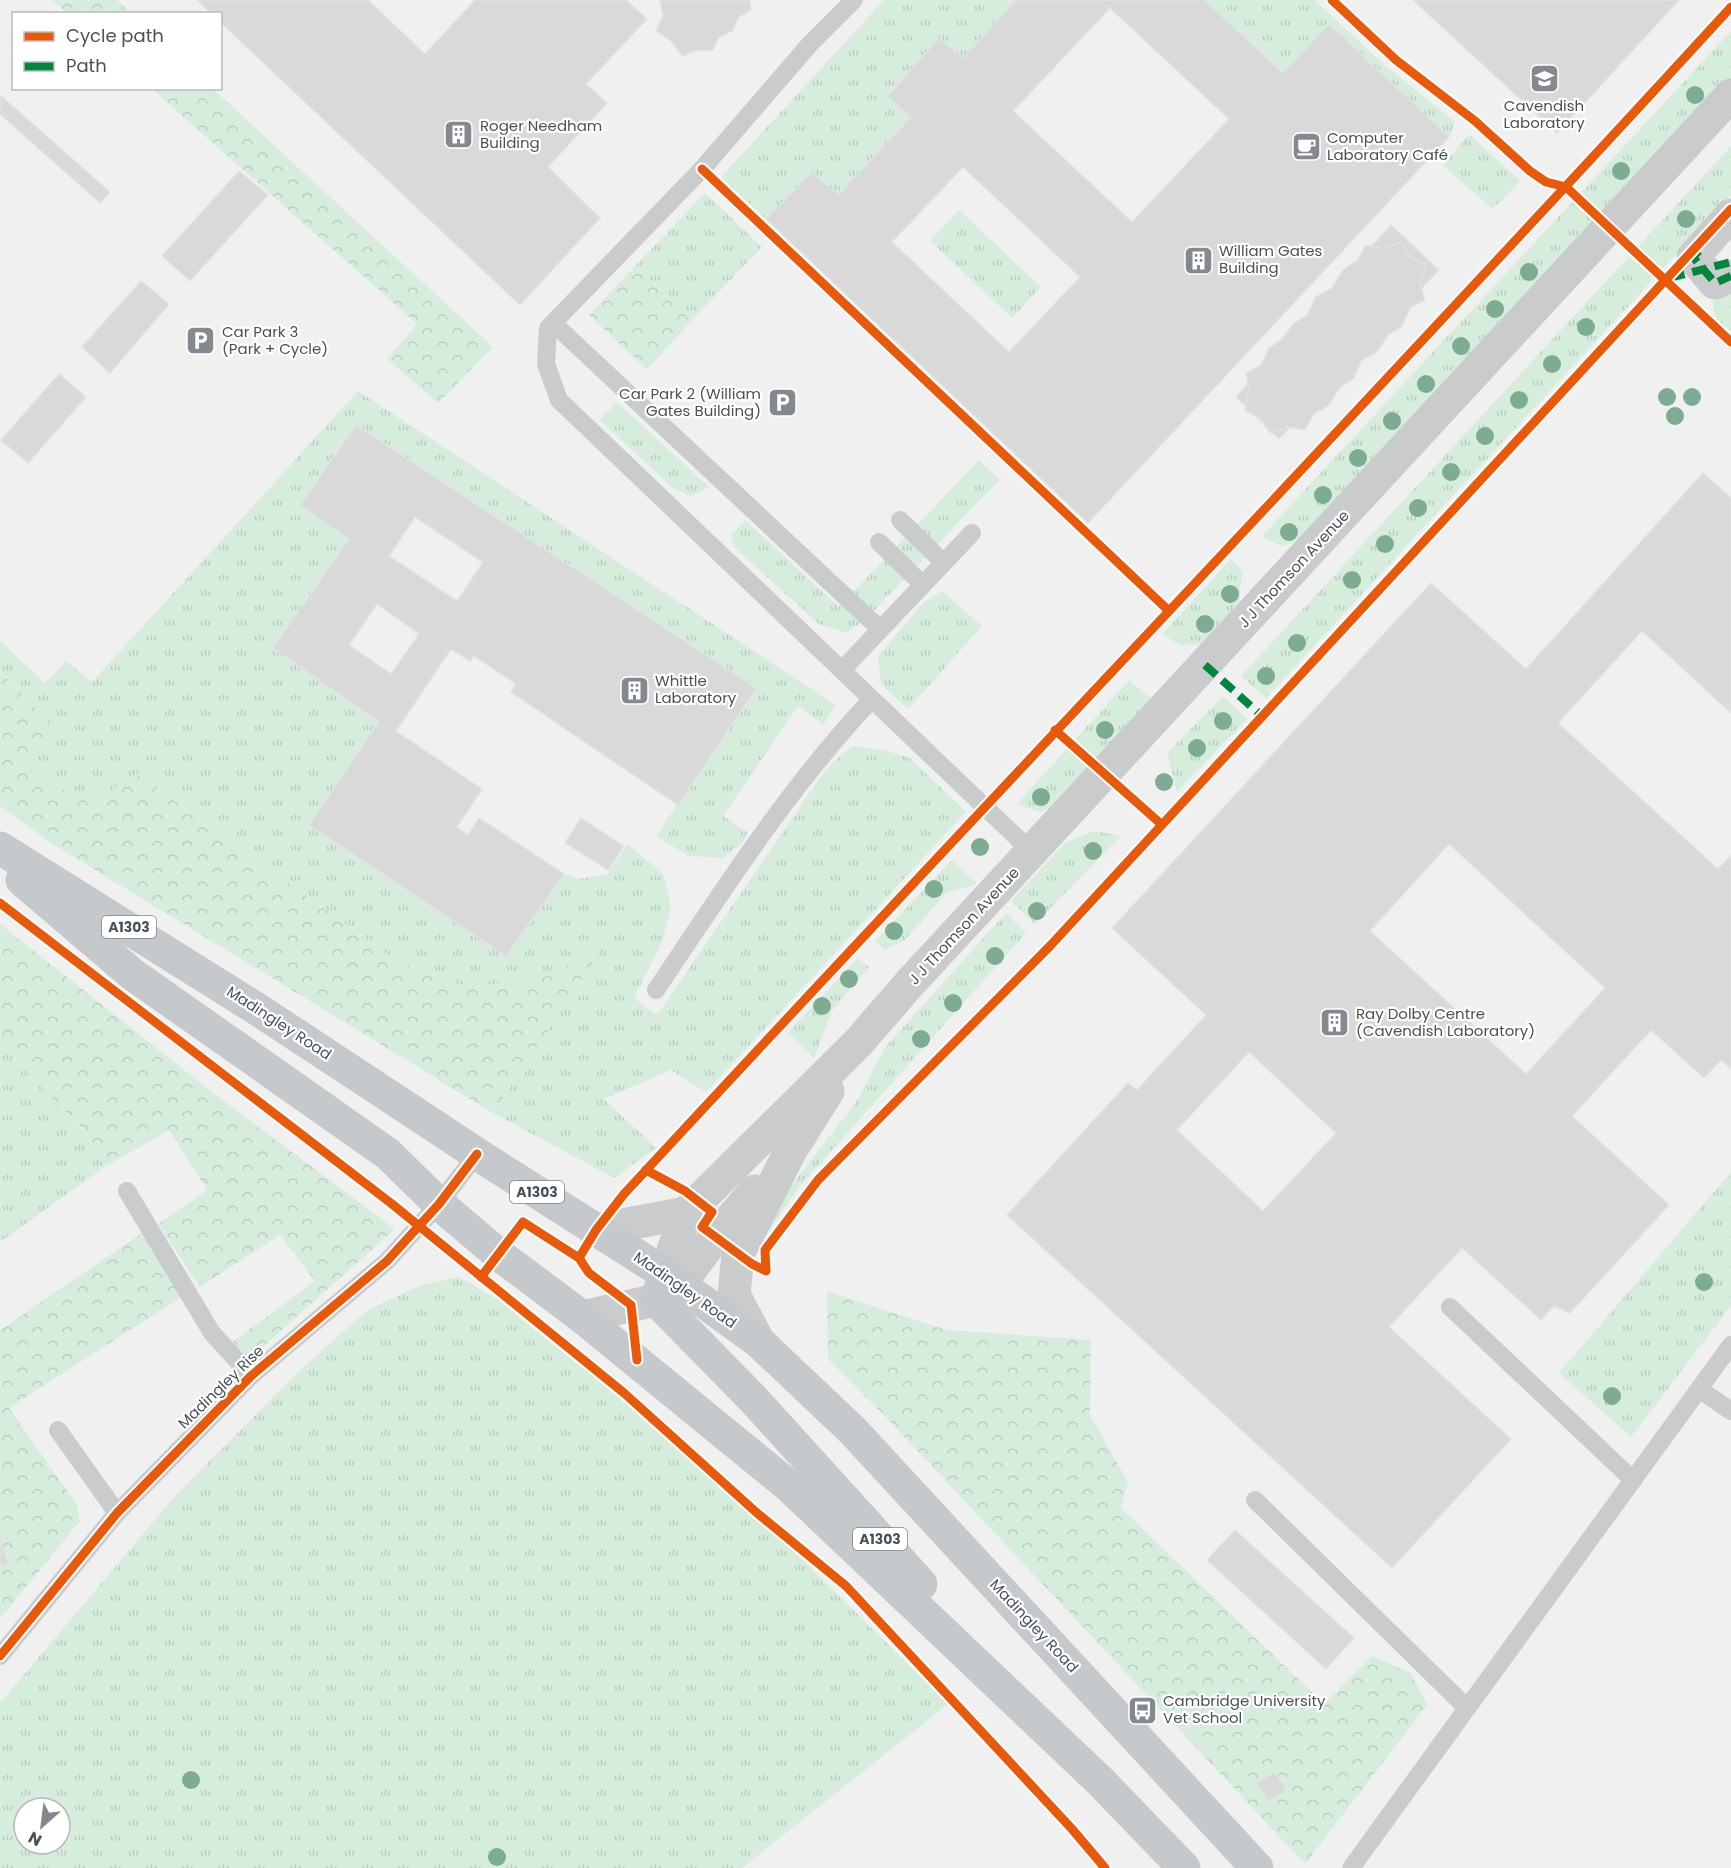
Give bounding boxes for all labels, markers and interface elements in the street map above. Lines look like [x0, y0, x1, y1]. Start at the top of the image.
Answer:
legend [12, 12, 222, 90]
text: Cycle path [66, 23, 164, 48]
text: Path [66, 53, 107, 78]
school or university icon: Cavendish Laboratory [1528, 63, 1560, 95]
place label: Cavendish Laboratory [1503, 95, 1585, 133]
place label: Roger Needham Building [480, 115, 602, 153]
building icon: Roger Needham Building [443, 119, 475, 151]
place label: Computer Laboratory Café [1327, 127, 1448, 165]
cafe icon: Computer Laboratory Café [1290, 131, 1322, 163]
place label: William Gates Building [1219, 240, 1323, 278]
building icon: William Gates Building [1182, 244, 1214, 276]
place label: Car Park 3 (Park + Cycle) [222, 321, 328, 359]
parking icon: Car Park 3 (Park + Cycle) [185, 325, 217, 357]
place label: Car Park 2 (William Gates Building) [619, 383, 761, 421]
parking icon: Car Park 2 (William Gates Building) [766, 387, 798, 419]
street label: J J Thomson Avenue [1233, 505, 1354, 632]
place label: Whittle Laboratory [655, 670, 737, 708]
building icon: Whittle Laboratory [618, 674, 650, 706]
street label: J J Thomson Avenue [903, 862, 1024, 989]
road number: A1303 [102, 916, 156, 938]
street label: Madingley Road [223, 981, 336, 1064]
place label: Ray Dolby Centre (Cavendish Laboratory) [1356, 1003, 1535, 1041]
building icon: Ray Dolby Centre (Cavendish Laboratory) [1319, 1007, 1351, 1039]
road number: A1303 [510, 1181, 564, 1203]
street label: Madingley Road [630, 1246, 741, 1333]
street label: Madingley Rise [173, 1340, 268, 1433]
road number: A1303 [853, 1528, 907, 1550]
street label: Madingley Road [985, 1574, 1083, 1677]
place label: Cambridge University Vet School [1163, 1690, 1326, 1728]
bus stop icon: Cambridge University Vet School [1126, 1694, 1158, 1726]
north arrow [12, 1796, 72, 1856]
text: N [24, 1826, 46, 1852]

